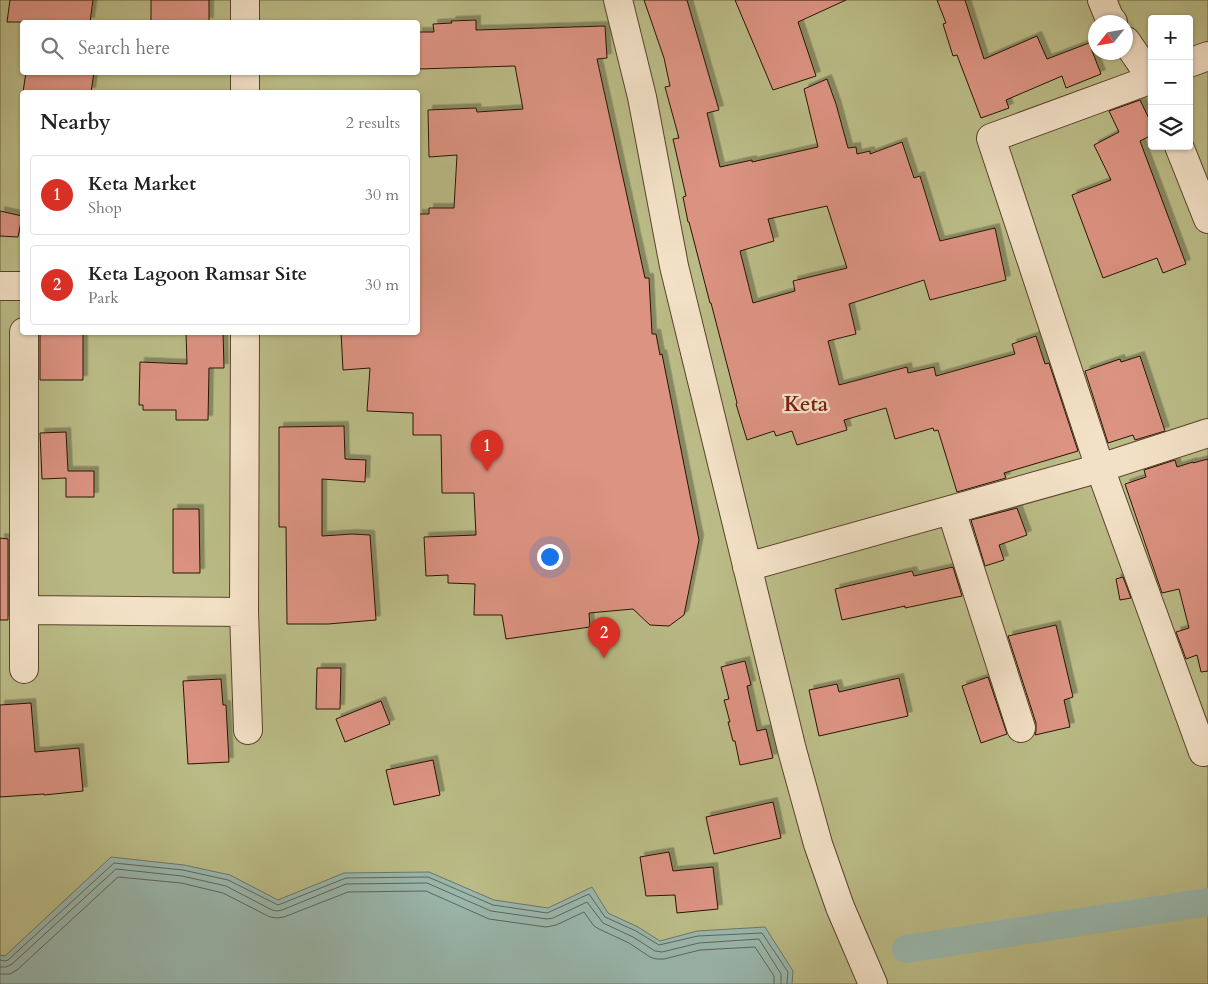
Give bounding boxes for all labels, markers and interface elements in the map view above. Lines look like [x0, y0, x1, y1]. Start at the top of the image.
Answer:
north arrow [1088, 15, 1133, 60]
map controls [1148, 15, 1193, 150]
button: + [1148, 15, 1193, 60]
search box [20, 20, 420, 75]
icon: search [38, 34, 66, 62]
text: Search here [78, 35, 170, 61]
button: − [1148, 60, 1193, 105]
button: layers [1148, 105, 1193, 150]
text: Nearby [40, 108, 111, 137]
text: 2 results [346, 112, 400, 134]
text: Keta Market [88, 171, 196, 197]
text: 1 [53, 184, 61, 206]
text: 30 m [365, 184, 399, 206]
text: Shop [88, 197, 122, 219]
text: Keta Lagoon Ramsar Site [88, 261, 307, 287]
text: 2 [53, 274, 61, 296]
text: 30 m [365, 274, 399, 296]
text: Park [88, 287, 119, 309]
district label: Keta [784, 390, 829, 419]
pin: 1 [471, 430, 503, 471]
your location [537, 544, 563, 570]
pin: 2 [588, 617, 620, 658]

